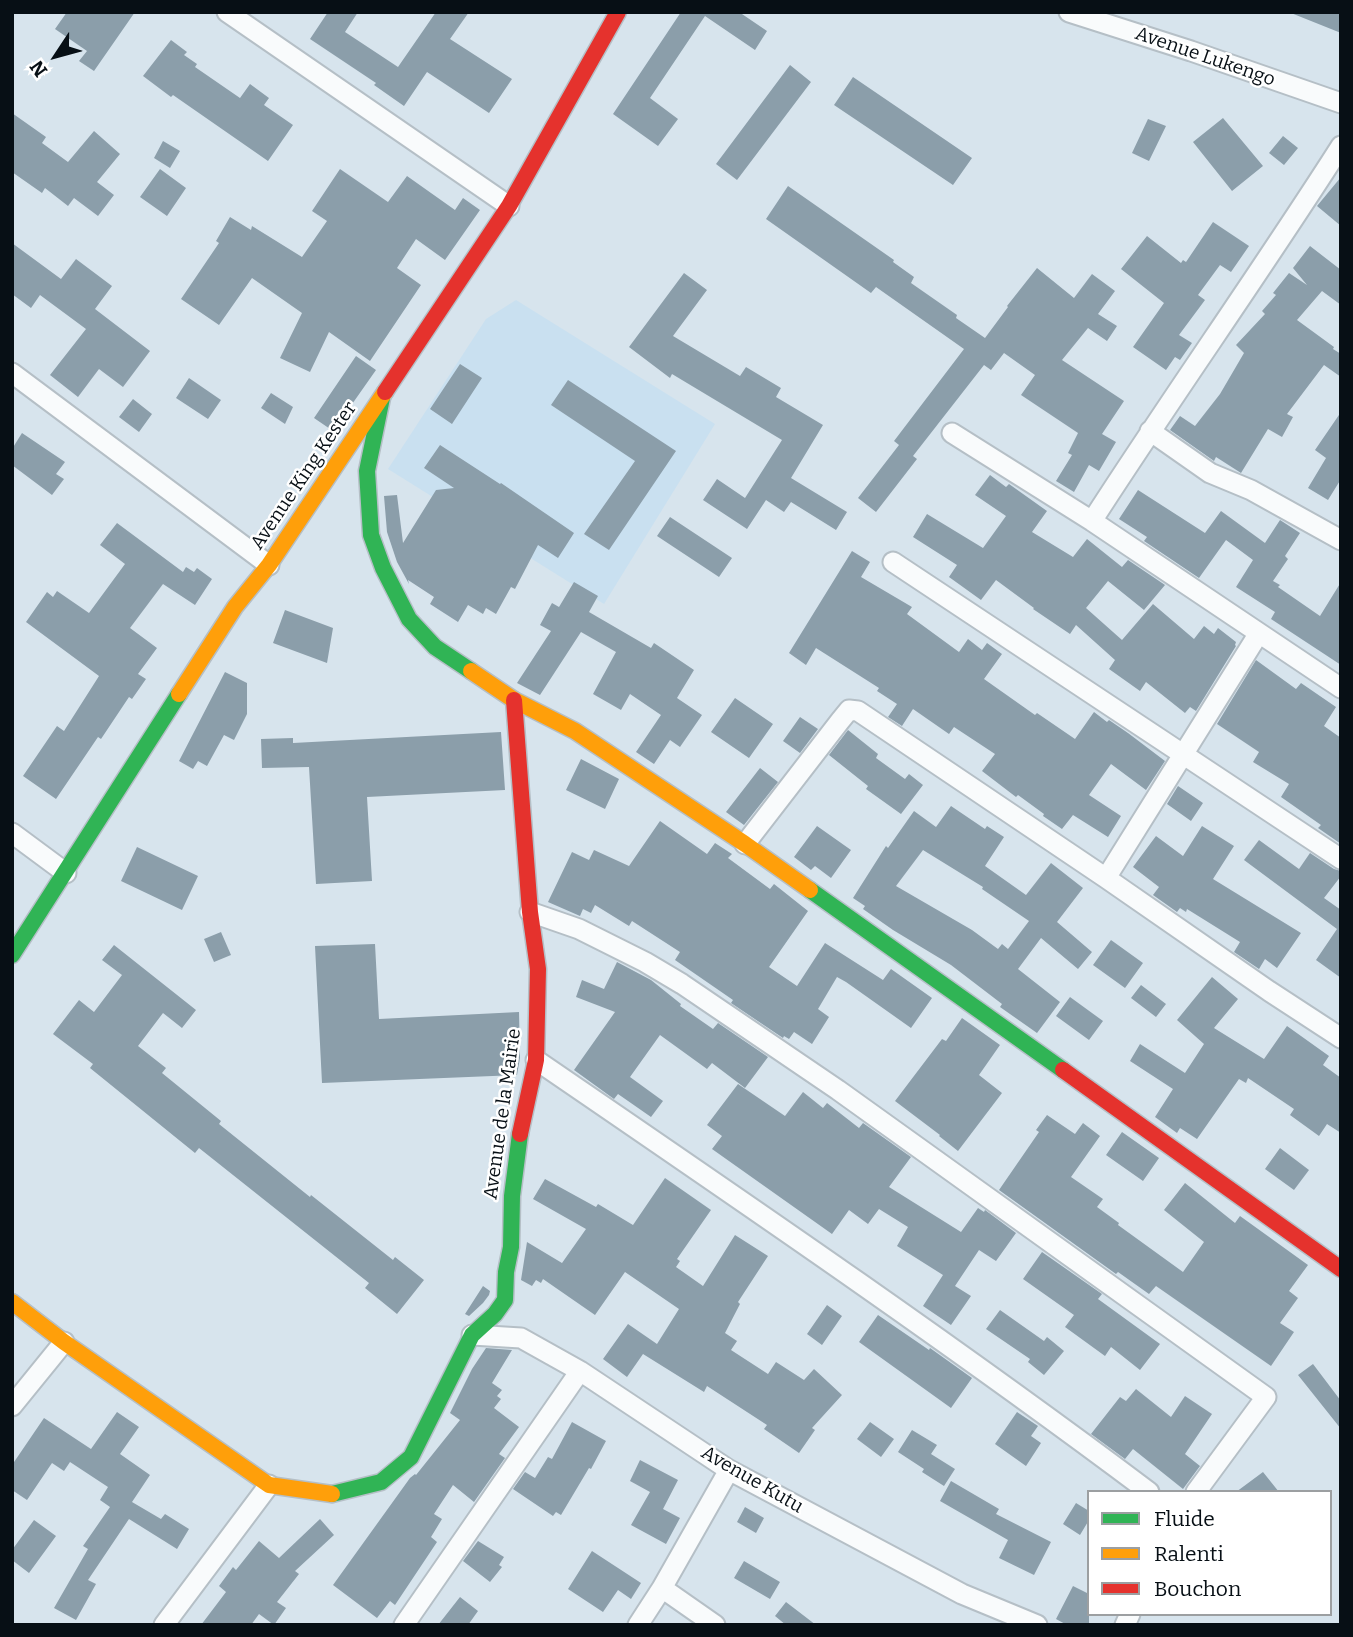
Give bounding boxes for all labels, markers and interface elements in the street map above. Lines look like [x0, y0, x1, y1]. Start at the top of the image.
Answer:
north arrow [21, 21, 91, 91]
street label: Avenue Lukengo [1132, 22, 1278, 92]
text: N [25, 56, 52, 81]
street label: Avenue King Kester [246, 398, 362, 554]
street label: Avenue de la Mairie [480, 1027, 526, 1201]
street label: Avenue Kutu [697, 1442, 807, 1518]
legend [1087, 1490, 1332, 1616]
text: Fluide [1154, 1506, 1215, 1532]
text: Ralenti [1154, 1541, 1224, 1567]
text: Bouchon [1154, 1576, 1241, 1602]

